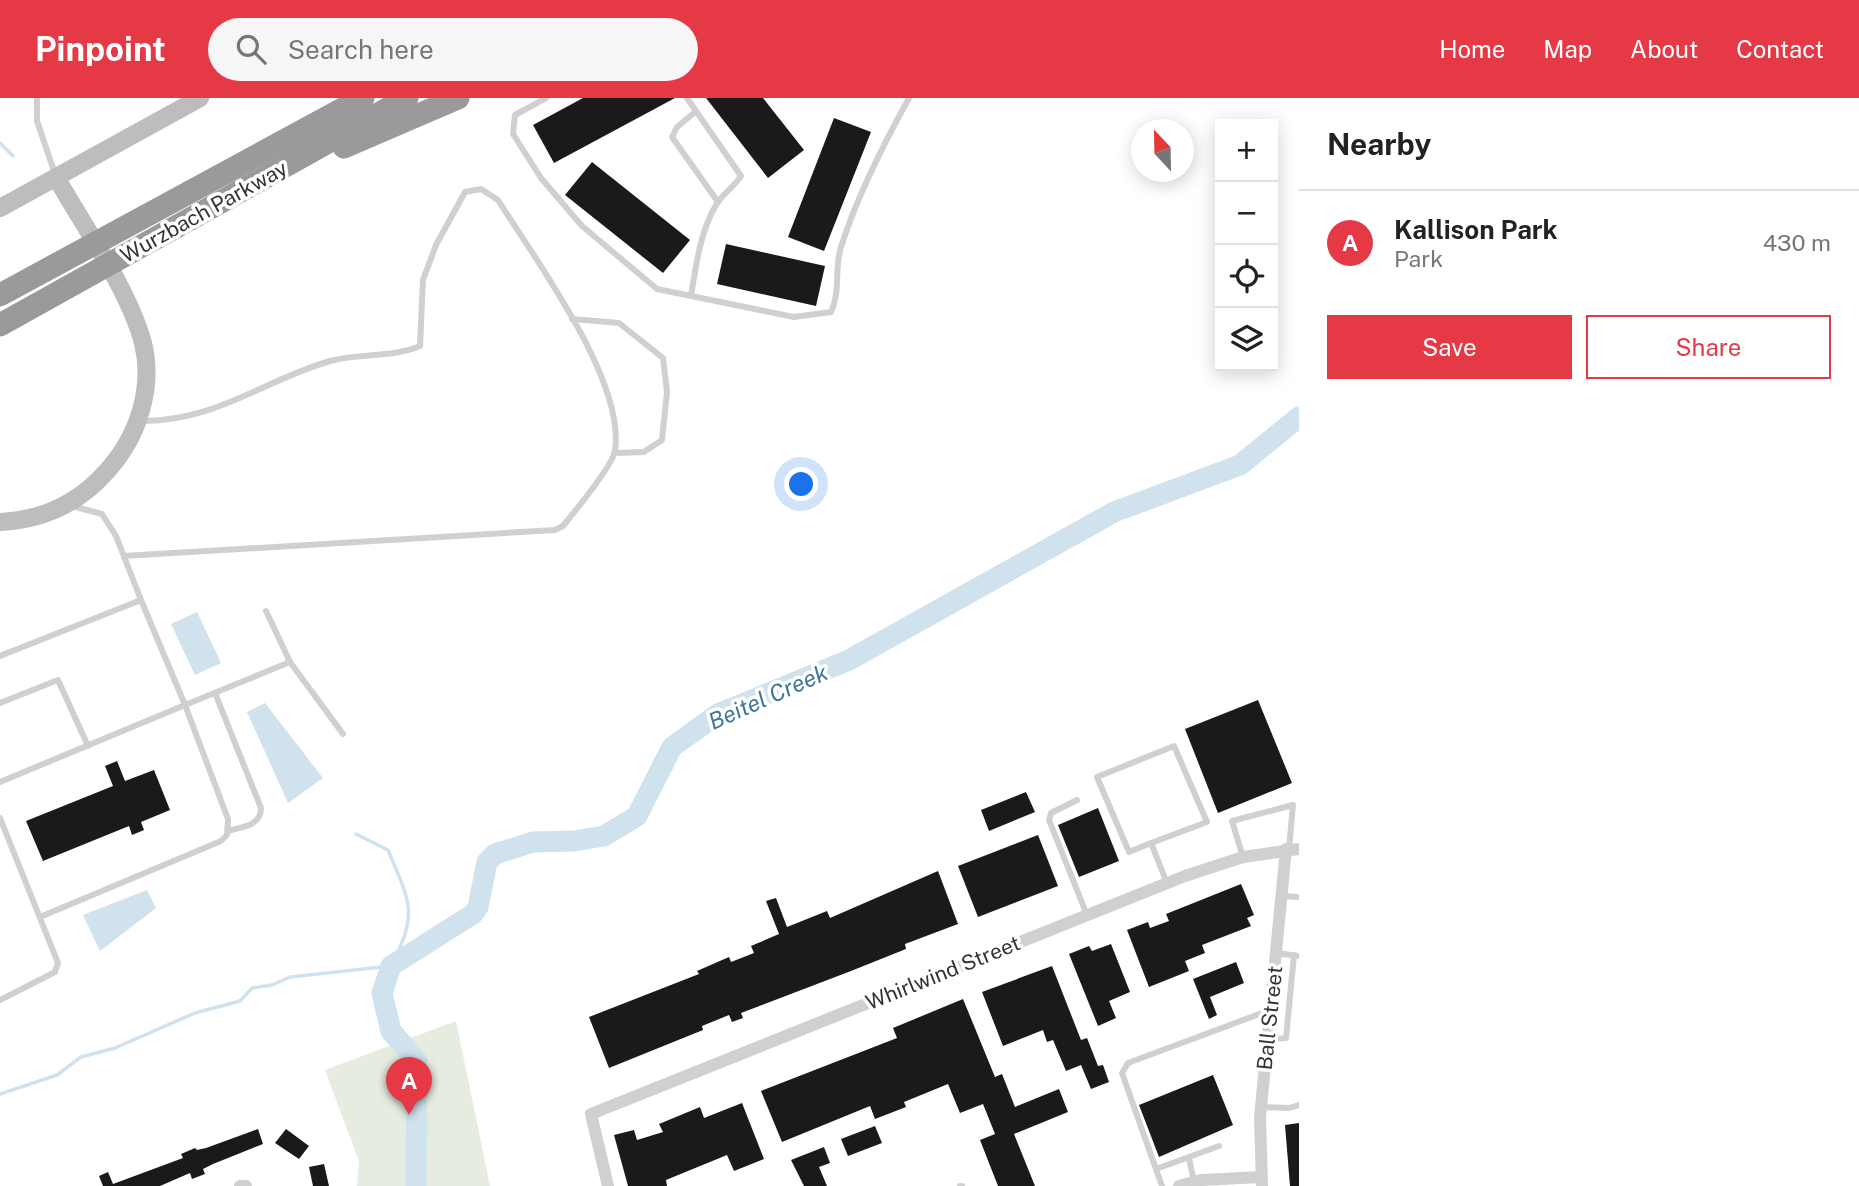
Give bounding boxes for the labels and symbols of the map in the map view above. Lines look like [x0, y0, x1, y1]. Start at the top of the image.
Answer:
north arrow [1131, 119, 1194, 182]
street label: Wurzbach Parkway [116, 155, 292, 268]
your location [784, 467, 818, 501]
water label: Beitel Creek [704, 658, 832, 735]
street label: Whirlwind Street [862, 930, 1024, 1015]
street label: Ball Street [1252, 965, 1287, 1071]
pin: A [386, 1057, 432, 1115]

